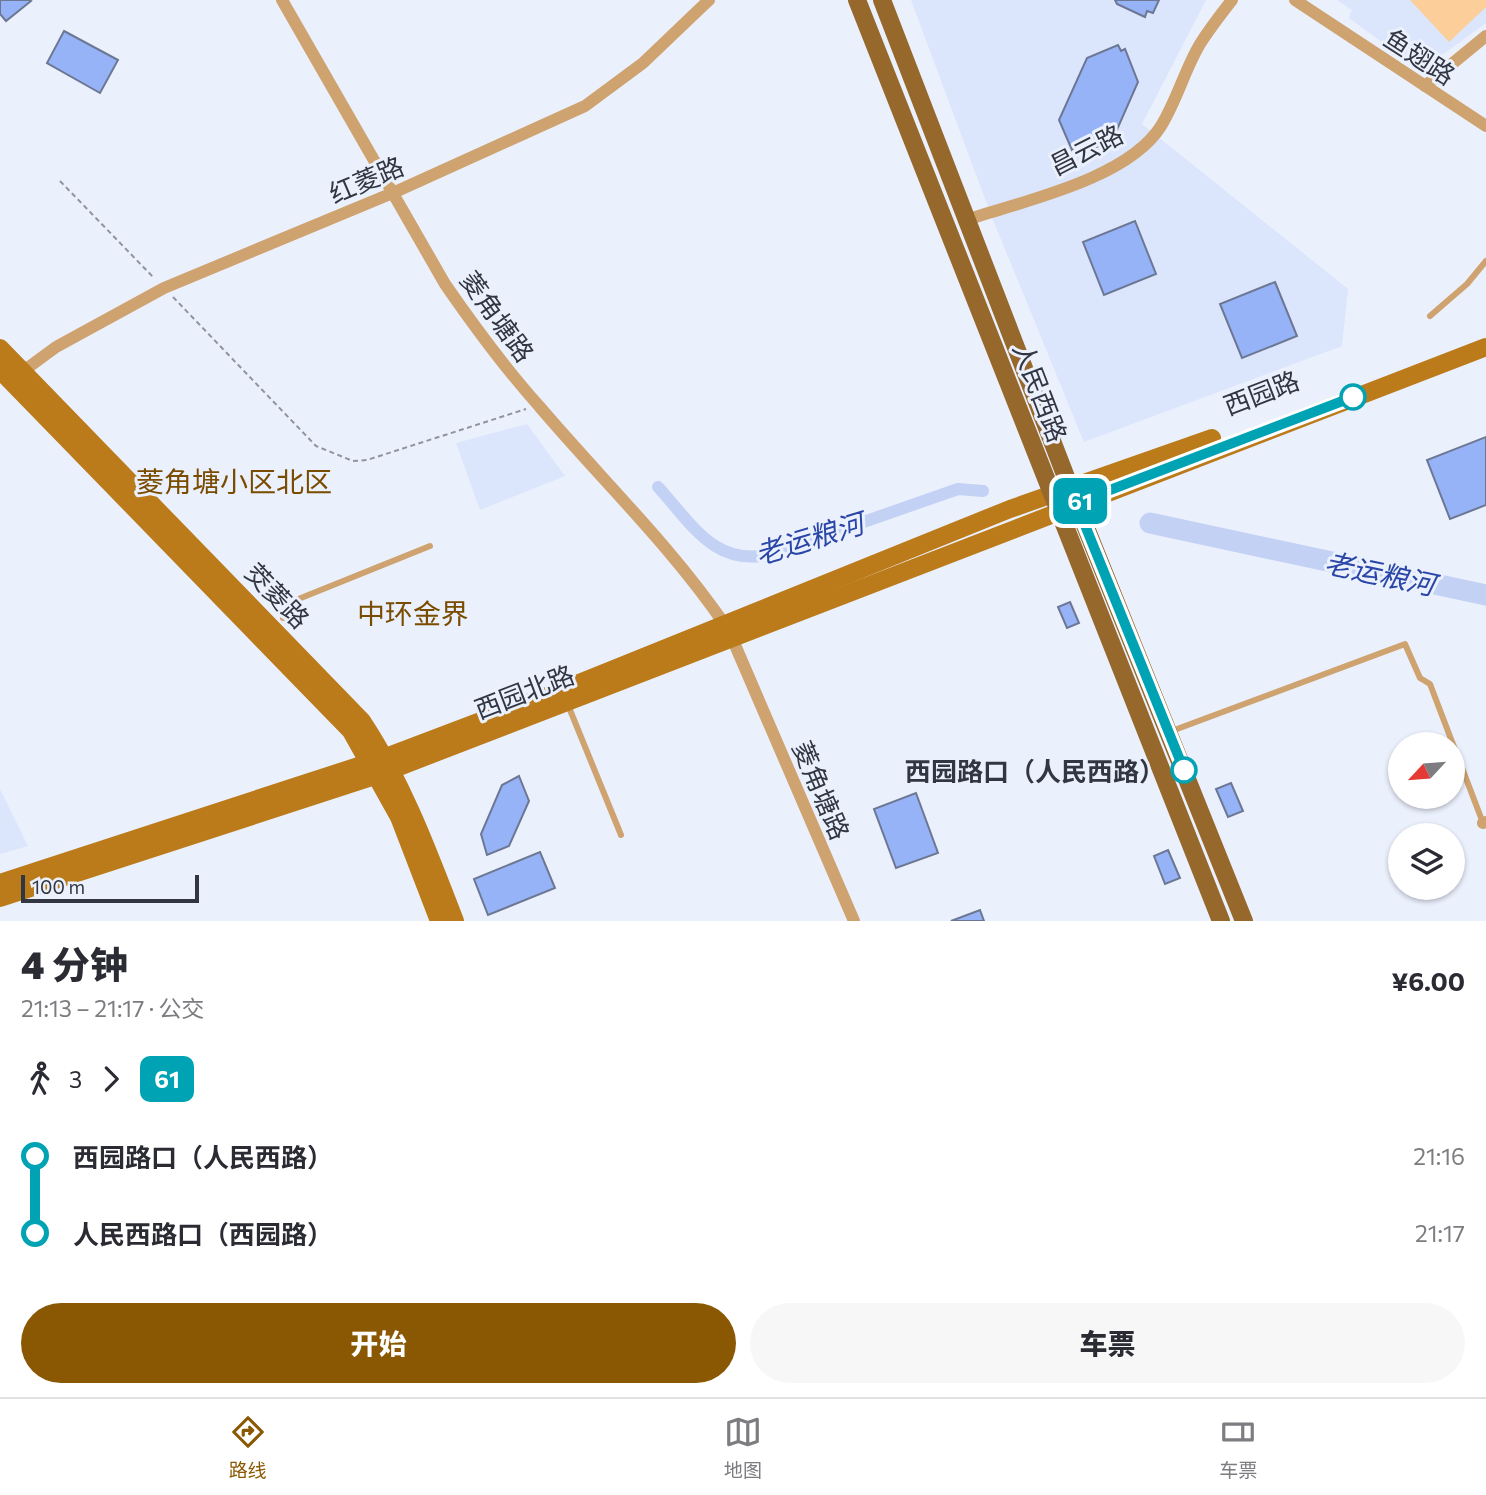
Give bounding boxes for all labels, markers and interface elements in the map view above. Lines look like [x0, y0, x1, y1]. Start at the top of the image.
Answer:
street label: 鱼翅路 [1379, 22, 1461, 90]
street label: 昌云路 [1044, 117, 1128, 181]
street label: 红菱路 [324, 149, 408, 209]
street label: 菱角塘路 [455, 265, 541, 367]
street label: 人民西路 [1008, 338, 1074, 446]
street label: 西园路 [1219, 364, 1303, 420]
unlabelled marker [1340, 384, 1366, 410]
district label: 菱角塘小区北区 [136, 464, 332, 498]
line badge: 61 [1048, 478, 1112, 524]
text: 61 [1067, 486, 1093, 515]
water label: 老运粮河 [750, 504, 872, 571]
water label: 老运粮河 [1322, 545, 1443, 602]
street label: 茭菱路 [240, 556, 316, 634]
district label: 中环金界 [357, 596, 469, 630]
street label: 西园北路 [470, 658, 578, 724]
north arrow [1388, 732, 1465, 808]
map controls [1388, 732, 1465, 900]
street label: 菱角塘路 [787, 736, 857, 844]
place label: 西园路口（人民西路） [905, 755, 1165, 786]
marker: 西园路口（人民西路） [1171, 757, 1197, 783]
button: layers [1388, 823, 1465, 900]
scale bar [21, 872, 200, 904]
text: 100 m [32, 875, 85, 898]
text: 4 分钟 [21, 940, 128, 987]
text: ¥6.00 [1392, 965, 1465, 996]
text: 21:13 – 21:17 · 公交 [21, 994, 205, 1022]
icon: walk [21, 1060, 59, 1098]
icon: forward [92, 1060, 130, 1098]
text: 61 [154, 1064, 180, 1093]
text: 3 [69, 1065, 82, 1093]
text: 西园路口（人民西路） [73, 1141, 333, 1172]
text: 21:16 [1413, 1142, 1465, 1170]
text: 人民西路口（西园路） [73, 1218, 333, 1249]
text: 21:17 [1415, 1219, 1465, 1247]
button: 开始 [21, 1303, 736, 1383]
button: 车票 [750, 1303, 1465, 1383]
tab: 路线 [229, 1413, 267, 1482]
tab: 地图 [724, 1413, 762, 1482]
tab: 车票 [1219, 1413, 1257, 1482]

